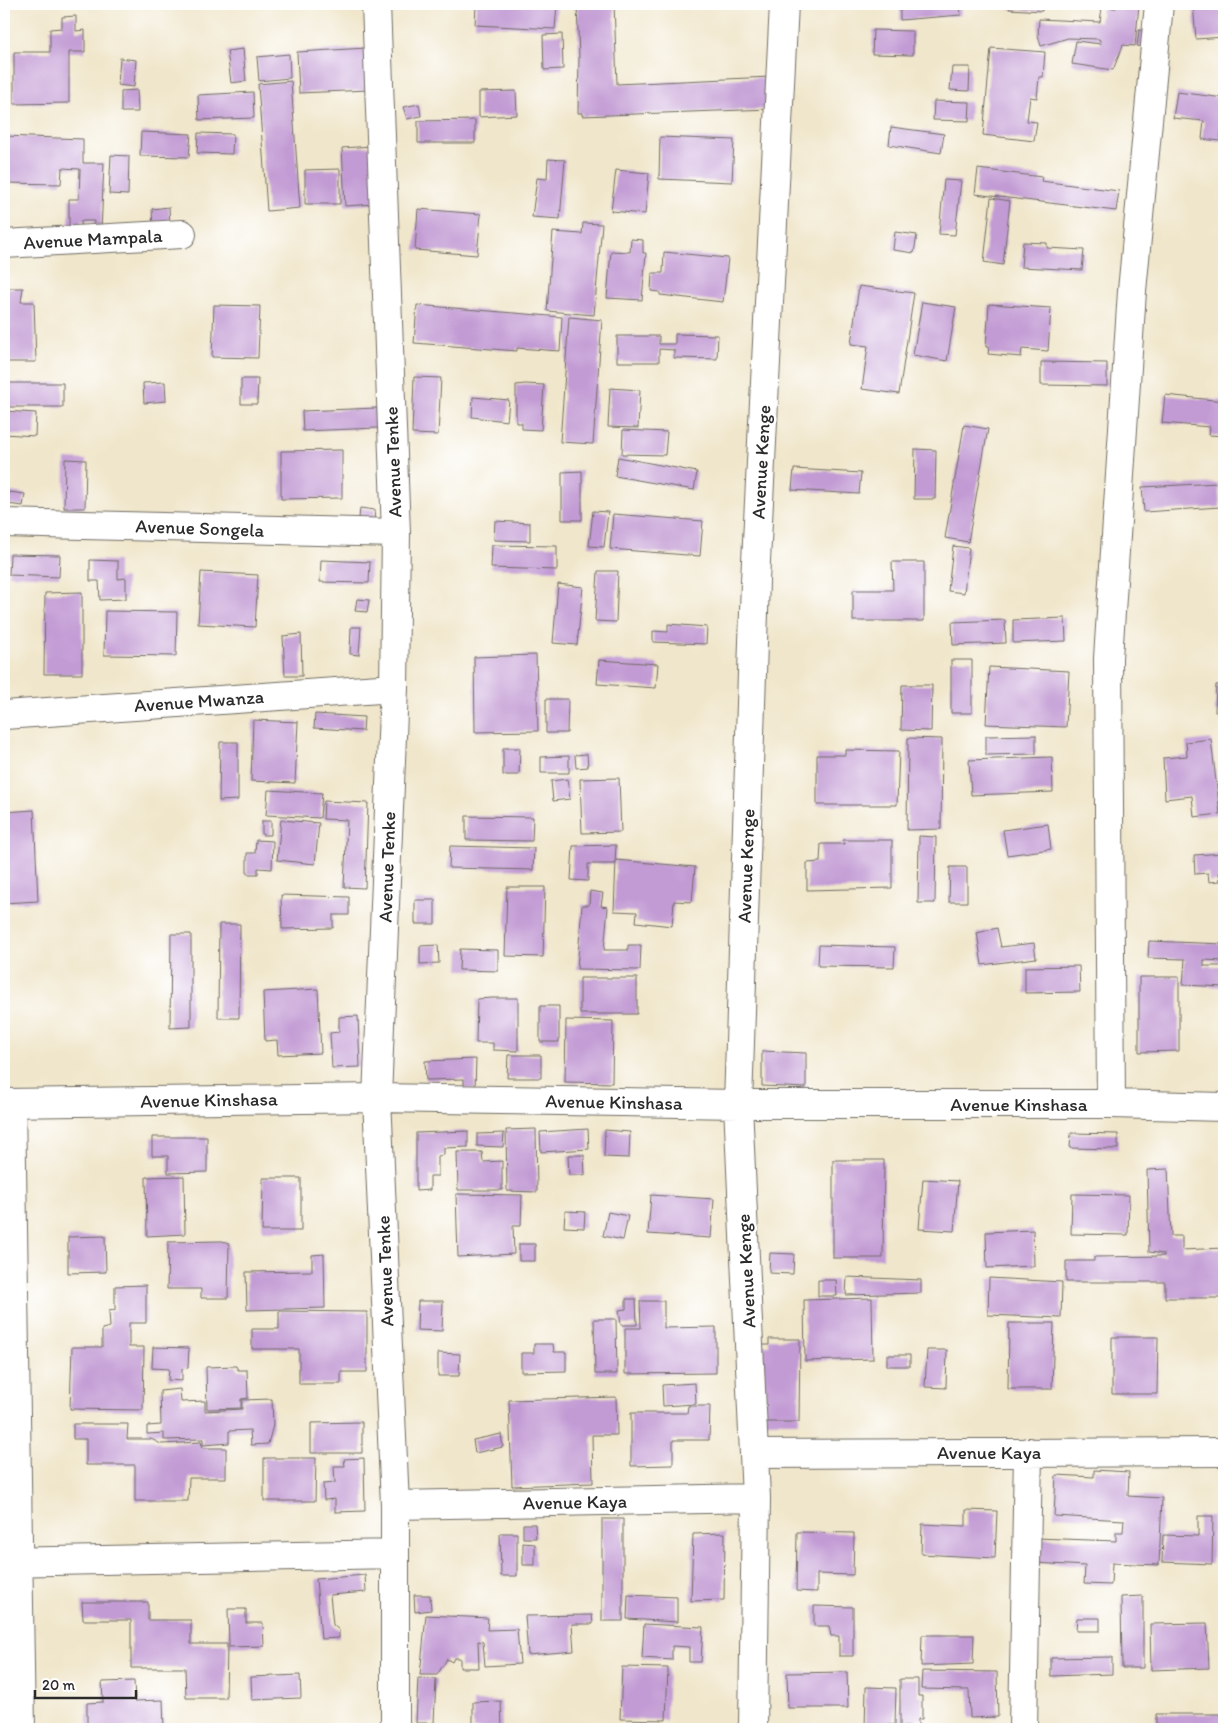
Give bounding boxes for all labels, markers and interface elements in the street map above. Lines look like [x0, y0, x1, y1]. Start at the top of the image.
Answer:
street label: Avenue Mampala [23, 224, 163, 254]
street label: Avenue Kenge [747, 404, 775, 520]
street label: Avenue Tenke [380, 406, 406, 518]
street label: Avenue Songela [135, 514, 265, 542]
street label: Avenue Mwanza [133, 685, 265, 717]
street label: Avenue Kenge [733, 808, 759, 924]
street label: Avenue Tenke [374, 811, 400, 923]
street label: Avenue Kinshasa [140, 1087, 278, 1113]
street label: Avenue Kinshasa [545, 1089, 683, 1115]
street label: Avenue Kinshasa [950, 1093, 1088, 1116]
street label: Avenue Kenge [732, 1213, 760, 1329]
street label: Avenue Tenke [372, 1215, 398, 1327]
street label: Avenue Kaya [937, 1441, 1041, 1464]
street label: Avenue Kaya [523, 1490, 627, 1514]
scale bar [35, 1668, 136, 1700]
text: 20 m [42, 1676, 76, 1694]

